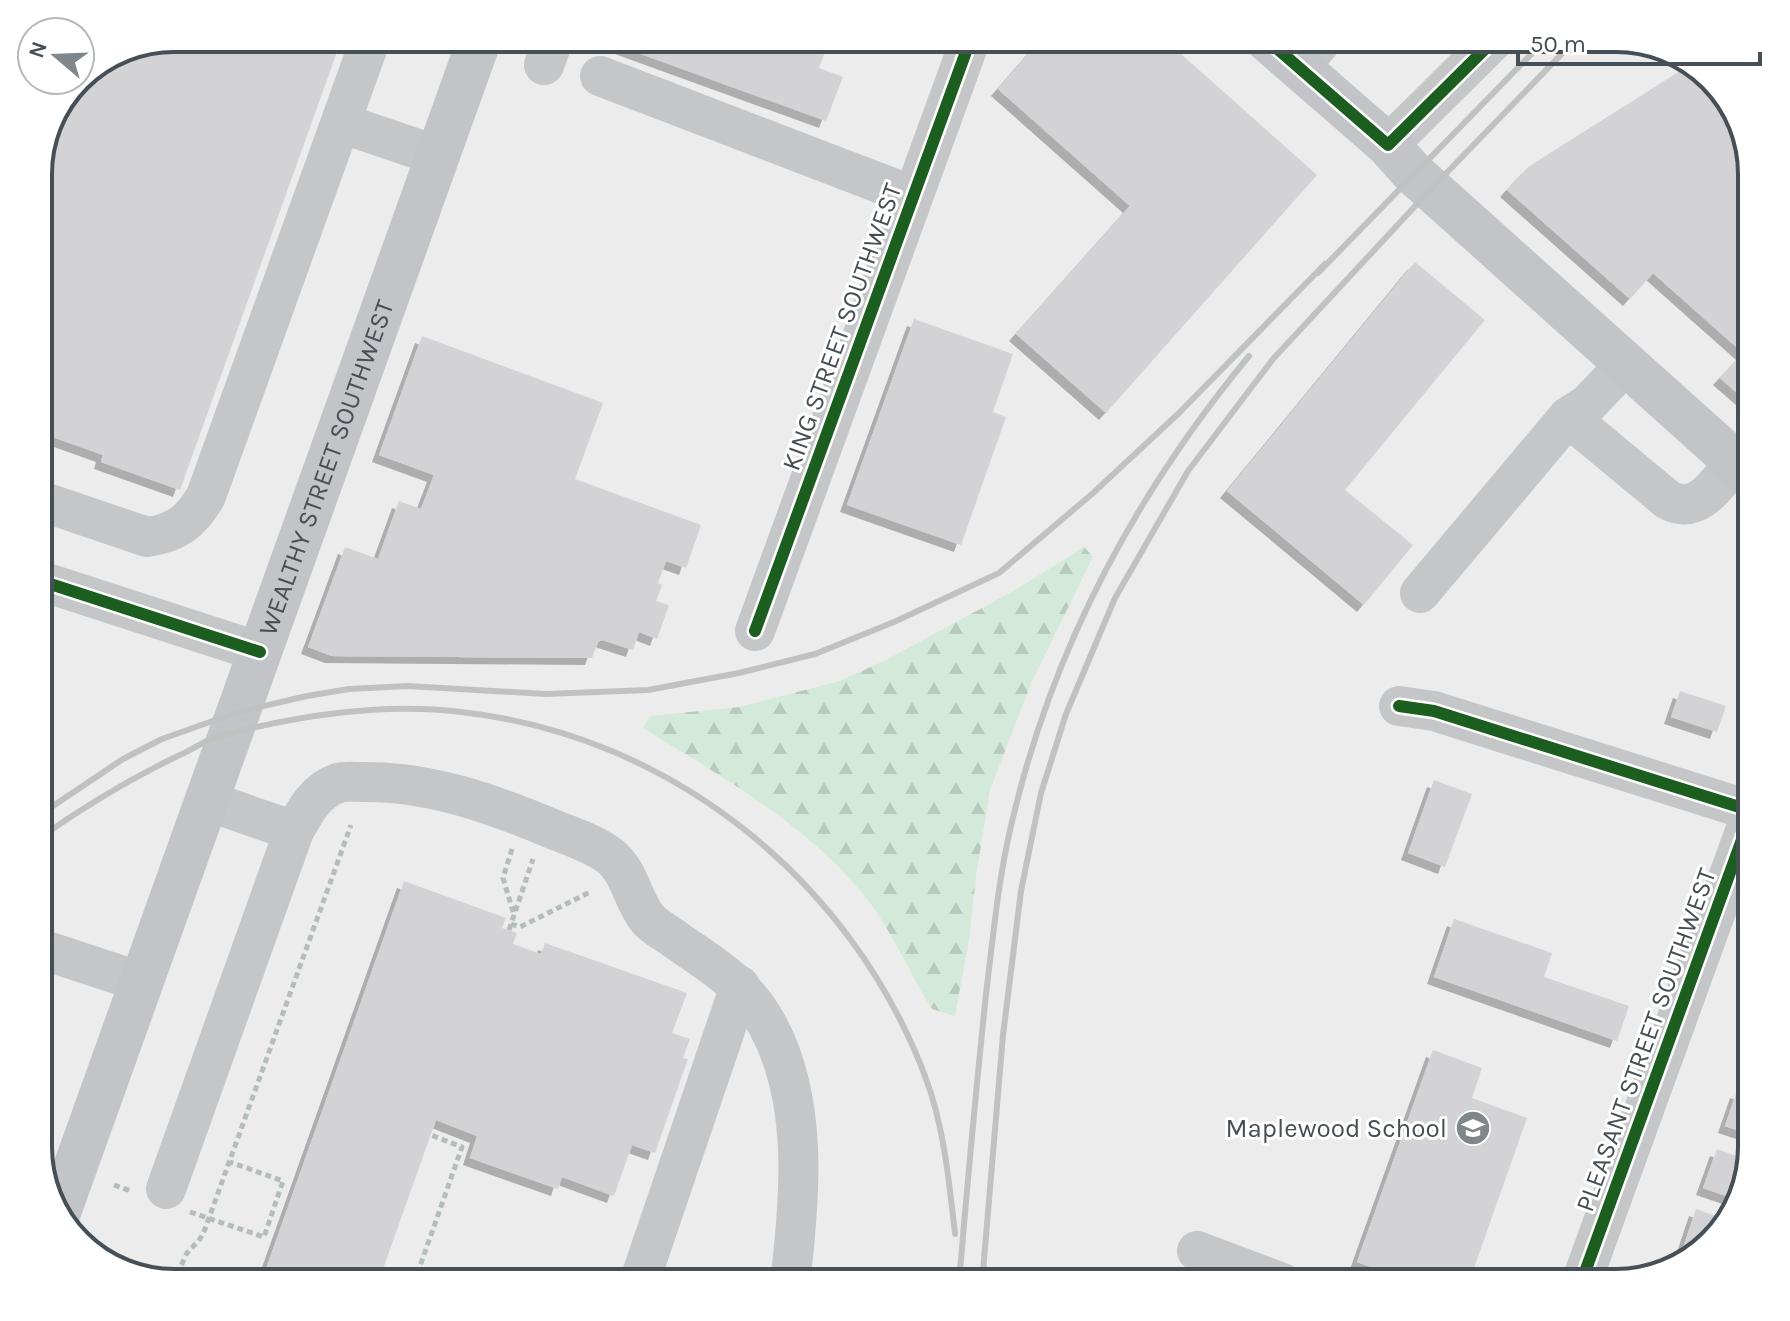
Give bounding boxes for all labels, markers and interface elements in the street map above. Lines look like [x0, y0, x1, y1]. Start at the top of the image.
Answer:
north arrow [16, 16, 96, 96]
scale bar [1518, 16, 1760, 66]
text: 50 m [1530, 30, 1586, 58]
text: N [23, 38, 53, 62]
street label: KING STREET SOUTHWEST [776, 179, 908, 475]
street label: WEALTHY STREET SOUTHWEST [252, 296, 400, 640]
street label: PLEASANT STREET SOUTHWEST [1569, 864, 1723, 1216]
school or university icon: Maplewood School [1454, 1109, 1492, 1147]
place label: Maplewood School [1225, 1113, 1447, 1144]

